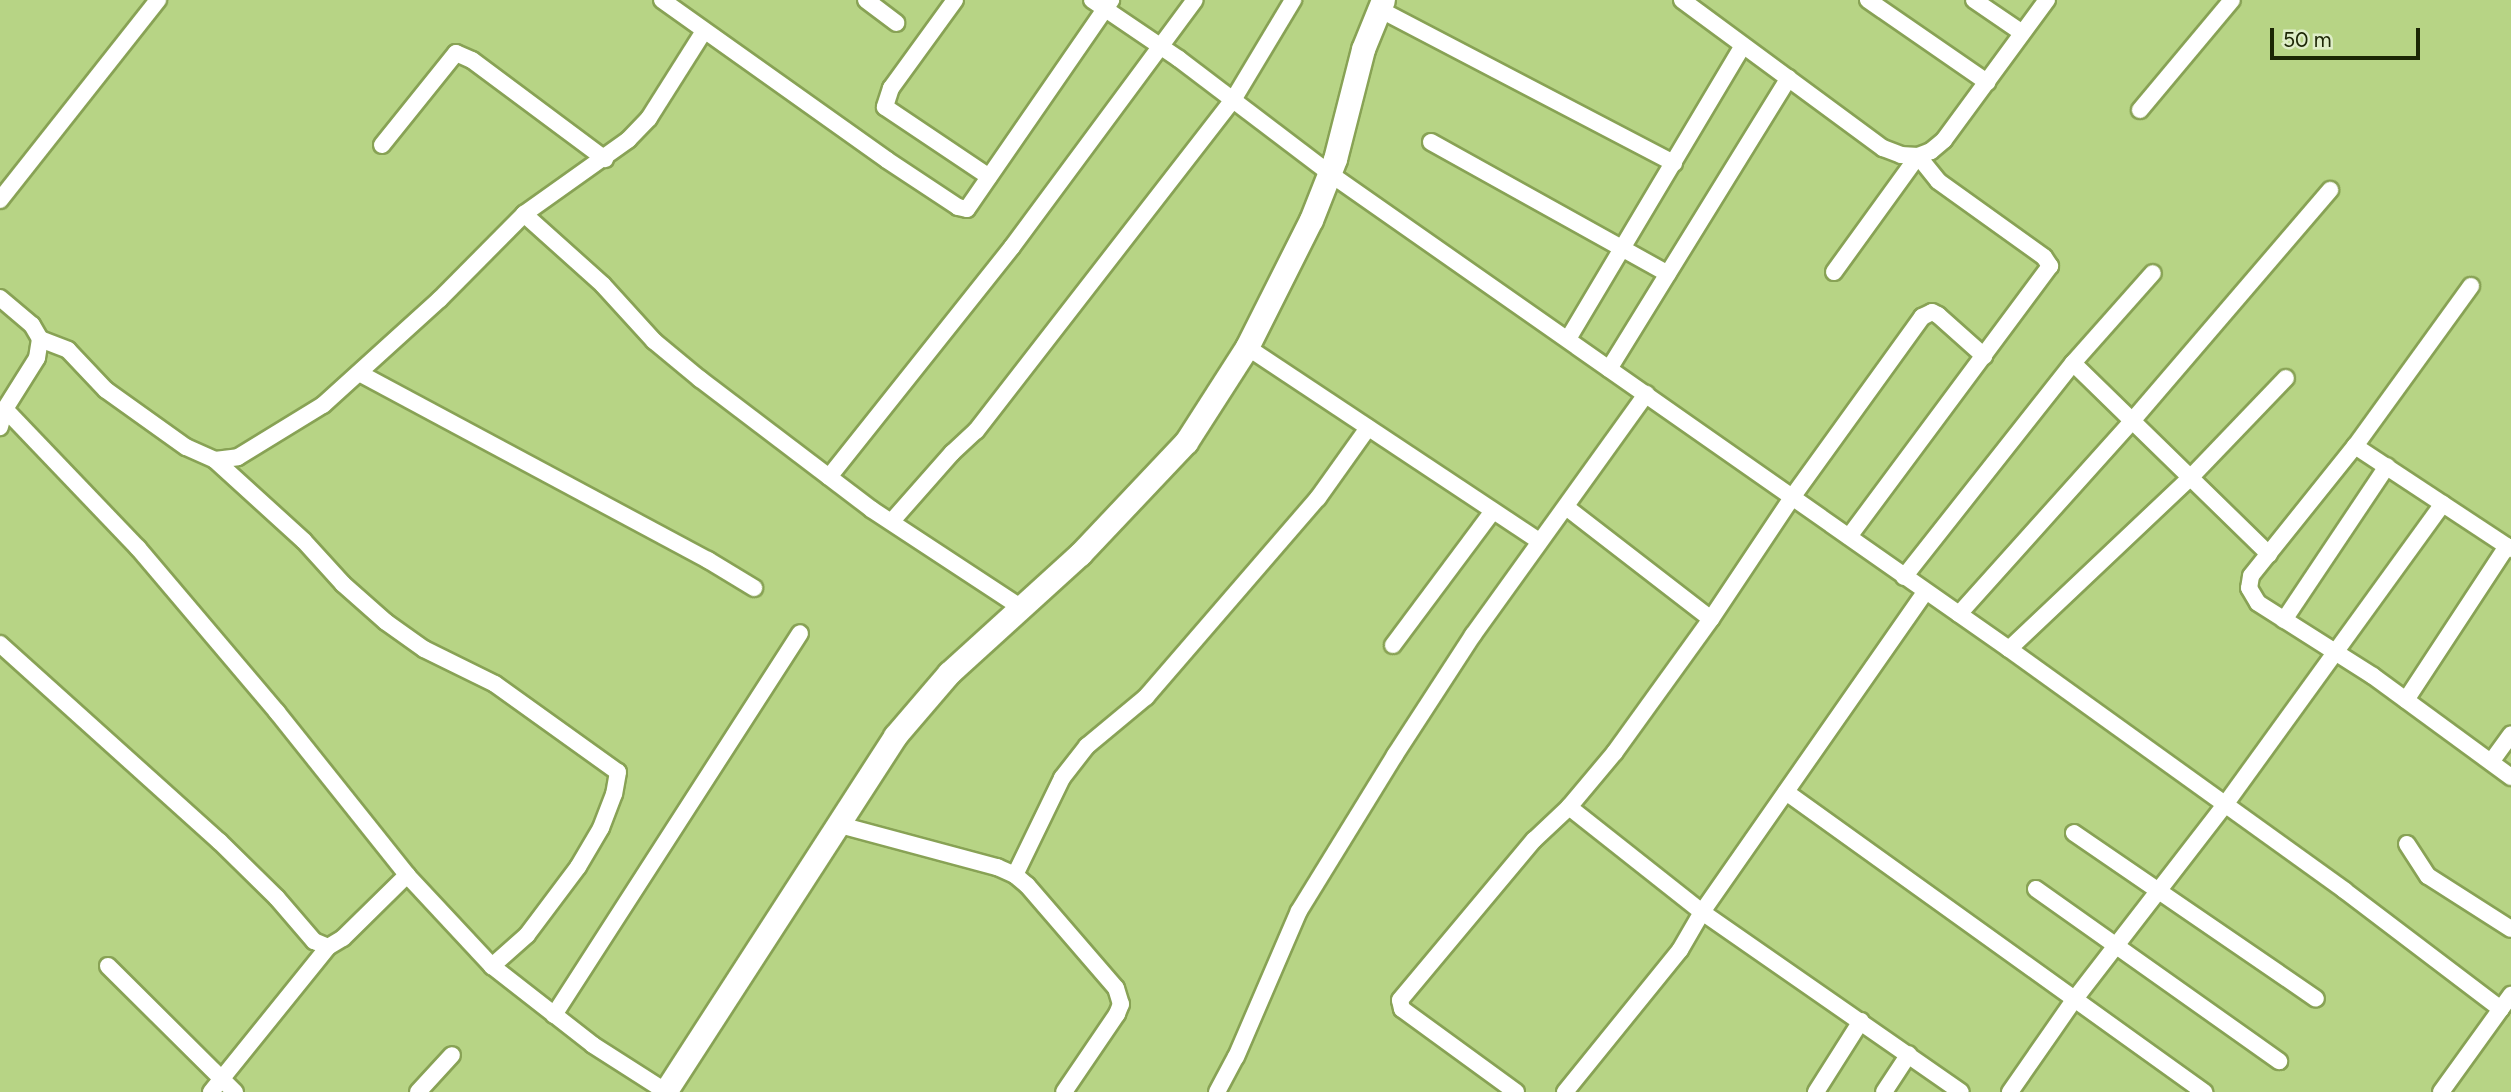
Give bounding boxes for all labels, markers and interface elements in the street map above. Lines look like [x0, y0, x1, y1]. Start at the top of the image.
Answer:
scale bar [2273, 14, 2424, 58]
text: 50 m [2283, 27, 2332, 52]

